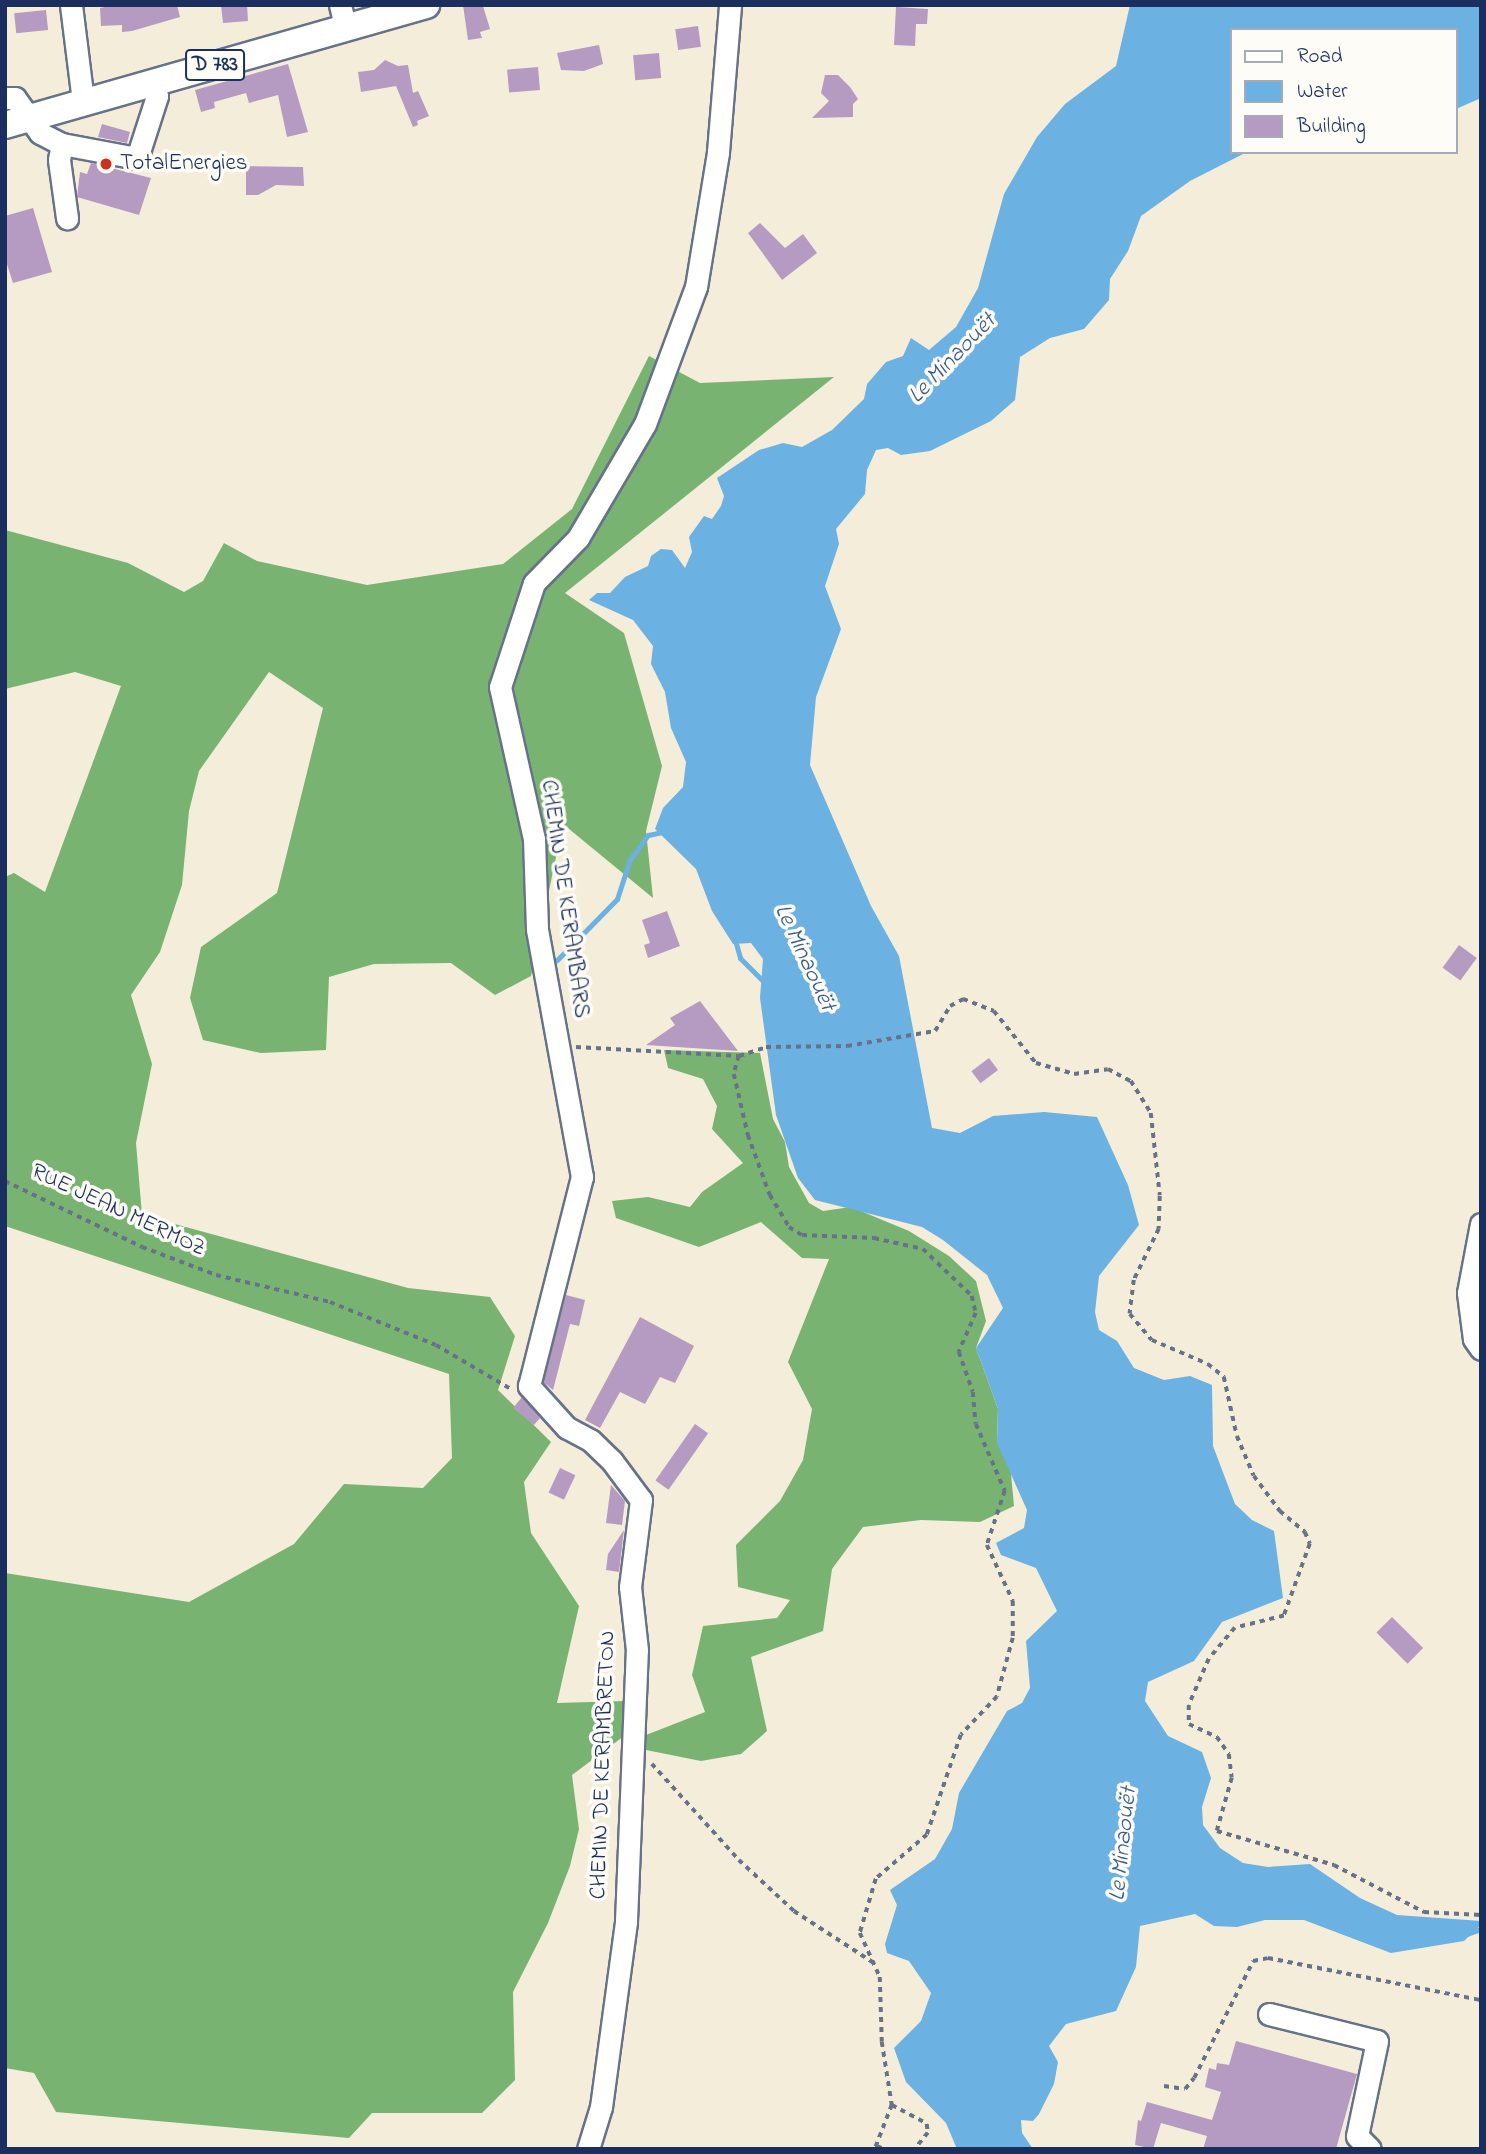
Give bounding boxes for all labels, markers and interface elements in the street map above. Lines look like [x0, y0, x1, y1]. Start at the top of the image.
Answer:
legend [1230, 28, 1458, 154]
text: Road [1297, 42, 1343, 72]
road number: D 783 [184, 48, 246, 82]
text: Water [1297, 77, 1348, 107]
text: Building [1297, 112, 1366, 142]
place label: TotalEnergies [120, 150, 247, 178]
marker: TotalEnergies [98, 156, 114, 172]
water label: Le Minaouët [903, 308, 1003, 410]
street label: CHEMIN DE KERAMBARS [534, 778, 594, 1020]
water label: Le Minaouët [767, 900, 841, 1016]
street label: RUE JEAN MERMOZ [26, 1159, 210, 1263]
street label: CHEMIN DE KERAMBRETON [586, 1630, 622, 1900]
water label: Le Minaouët [1104, 1786, 1144, 1902]

